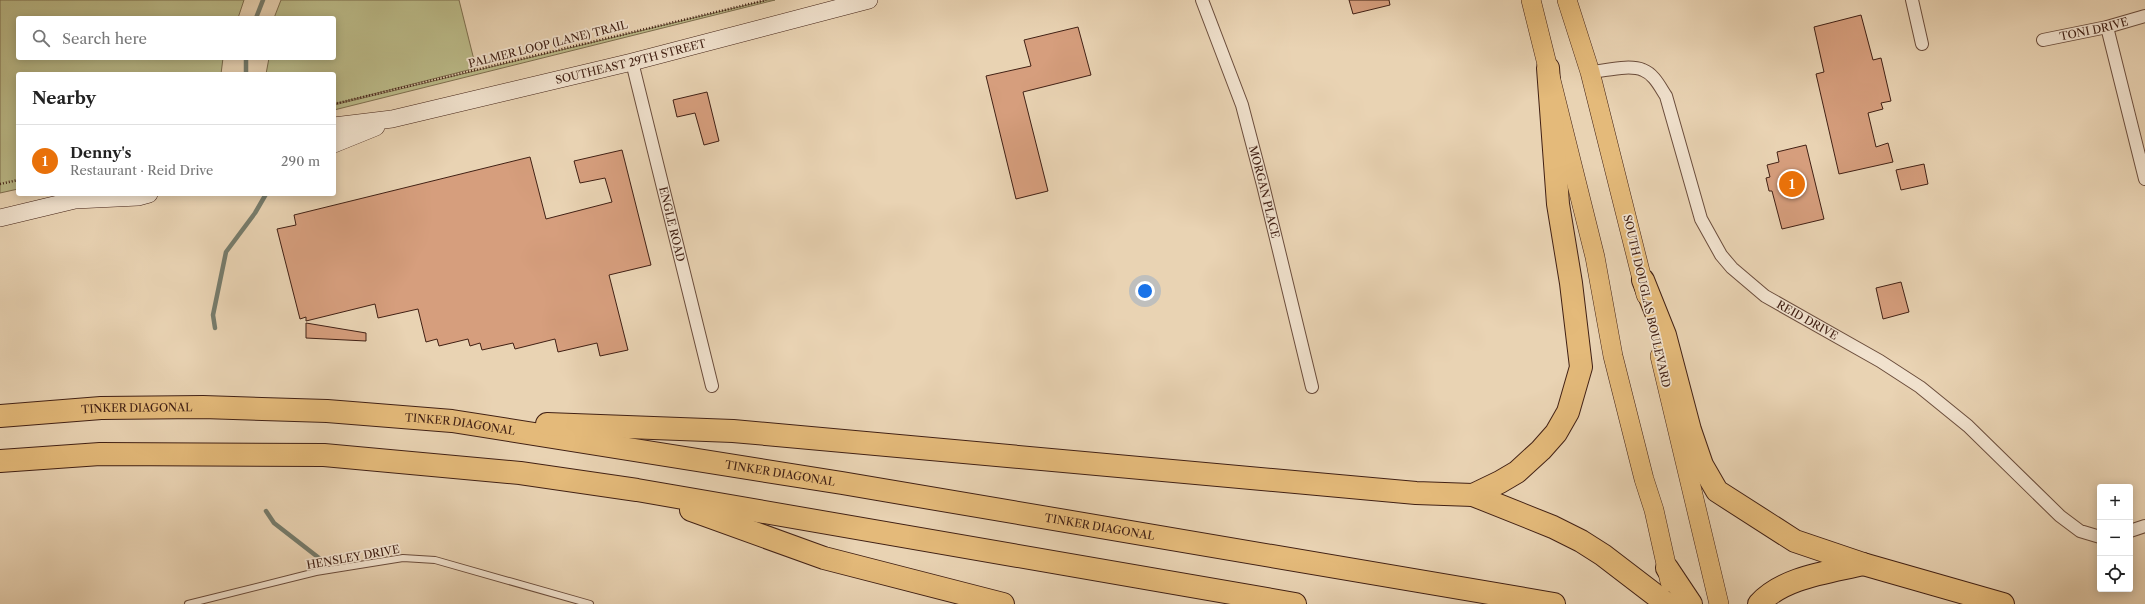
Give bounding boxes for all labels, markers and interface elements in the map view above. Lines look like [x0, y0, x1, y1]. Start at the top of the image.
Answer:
street label: TONI DRIVE [2058, 14, 2130, 43]
search box [16, 16, 336, 60]
street label: PALMER LOOP (LANE) TRAIL [467, 17, 630, 71]
icon: search [30, 27, 52, 49]
text: Search here [62, 29, 147, 48]
street label: SOUTHEAST 29TH STREET [554, 36, 708, 87]
text: Nearby [32, 88, 96, 108]
text: Denny's [70, 143, 132, 162]
street label: MORGAN PLACE [1246, 144, 1283, 240]
text: 1 [42, 153, 48, 169]
text: 290 m [281, 153, 320, 169]
text: Restaurant · Reid Drive [70, 162, 213, 178]
pin: 1 [1779, 169, 1805, 199]
street label: ENGLE ROAD [656, 185, 688, 263]
street label: SOUTH DOUGLAS BOULEVARD [1620, 213, 1674, 389]
your location [1135, 281, 1155, 301]
street label: REID DRIVE [1774, 297, 1841, 343]
street label: TINKER DIAGONAL [81, 400, 193, 417]
street label: TINKER DIAGONAL [404, 410, 517, 438]
street label: TINKER DIAGONAL [724, 458, 837, 489]
map controls [2097, 484, 2133, 592]
button: + [2097, 484, 2133, 520]
street label: TINKER DIAGONAL [1044, 511, 1156, 543]
button: − [2097, 520, 2133, 556]
street label: HENSLEY DRIVE [305, 542, 401, 572]
button: locate [2097, 556, 2133, 592]

